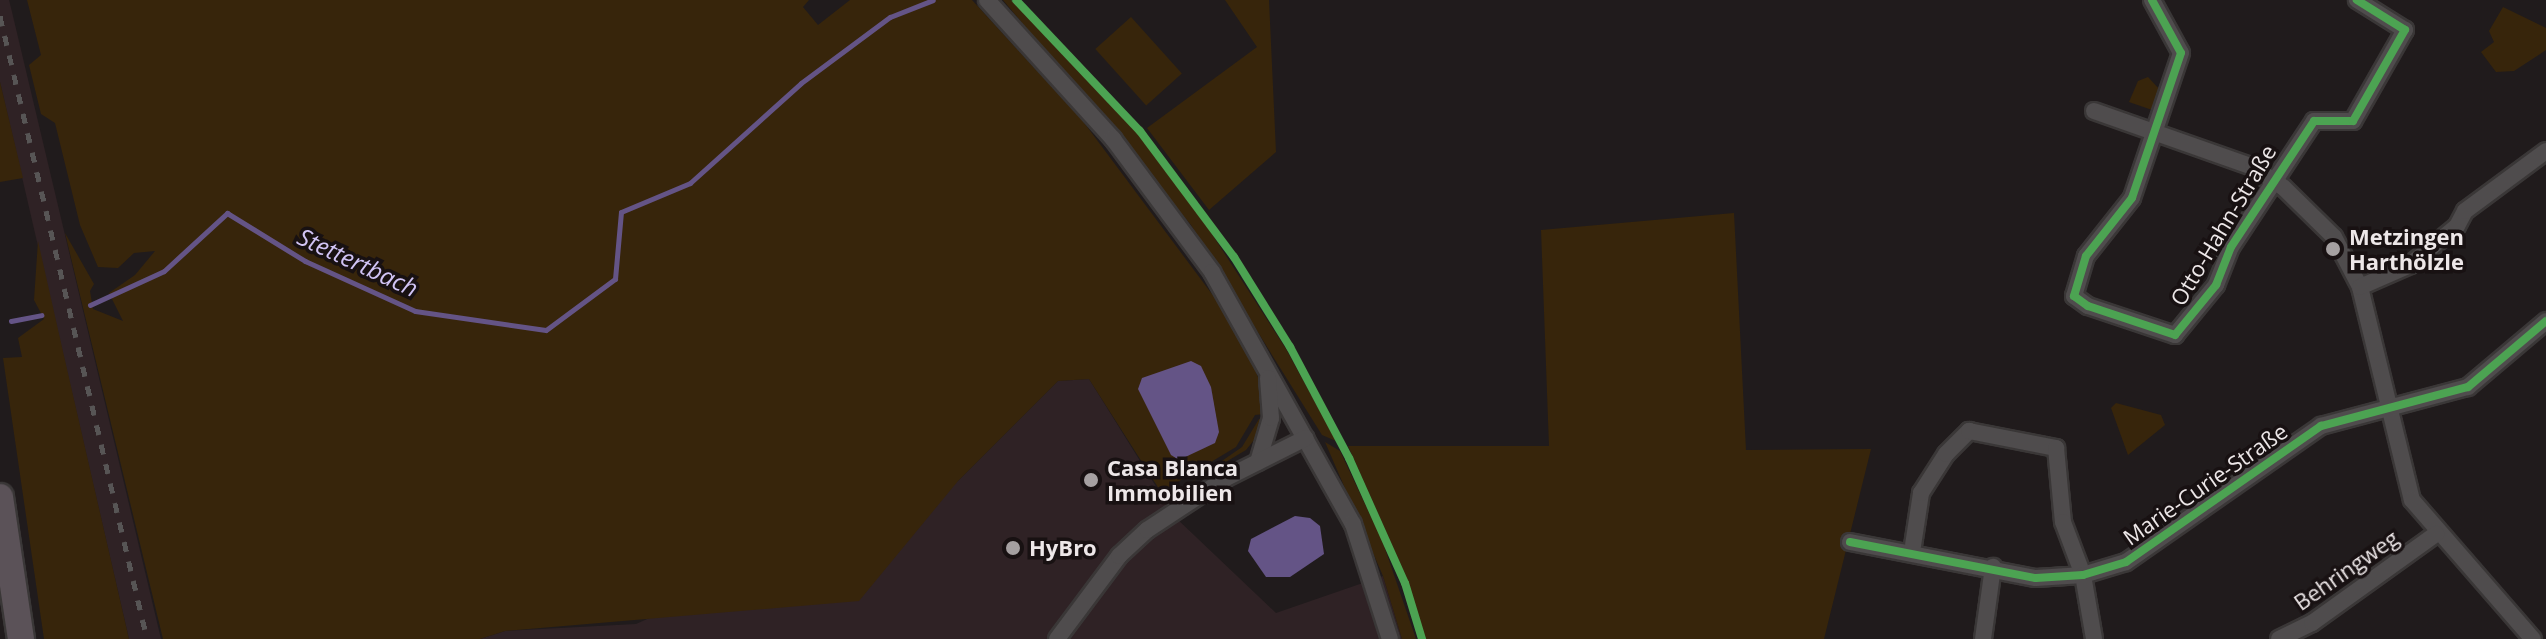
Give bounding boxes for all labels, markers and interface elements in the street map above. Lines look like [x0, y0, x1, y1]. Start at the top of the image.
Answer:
street label: Otto-Hahn-Straße [2165, 140, 2281, 310]
water label: Stettertbach [293, 222, 423, 302]
place label: Metzingen Harthölzle [2349, 223, 2464, 274]
marker: Metzingen Harthölzle [2324, 240, 2342, 258]
street label: Marie-Curie-Straße [2118, 417, 2292, 551]
place label: Casa Blanca Immobilien [1107, 454, 1238, 506]
marker: Casa Blanca Immobilien [1082, 471, 1100, 489]
street label: Behringweg [2289, 524, 2403, 616]
place label: HyBro [1029, 535, 1097, 561]
marker: HyBro [1004, 539, 1022, 557]

